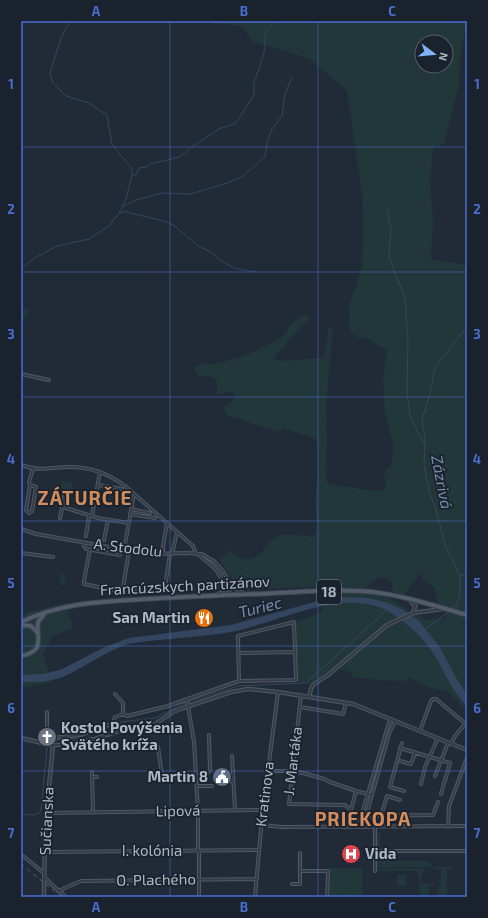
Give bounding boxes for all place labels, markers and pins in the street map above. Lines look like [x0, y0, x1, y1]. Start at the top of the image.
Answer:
restaurant icon: San Martin [193, 607, 215, 629]
place label: San Martin [112, 608, 190, 626]
place label: Kostol Povýšenia Svätého kríža [61, 718, 183, 753]
church icon: Kostol Povýšenia Svätého kríža [36, 726, 58, 748]
public building icon: Martin 8 [211, 766, 233, 788]
place label: Martin 8 [147, 767, 208, 785]
hospital icon: Vida [340, 843, 362, 865]
place label: Vida [365, 844, 396, 862]

